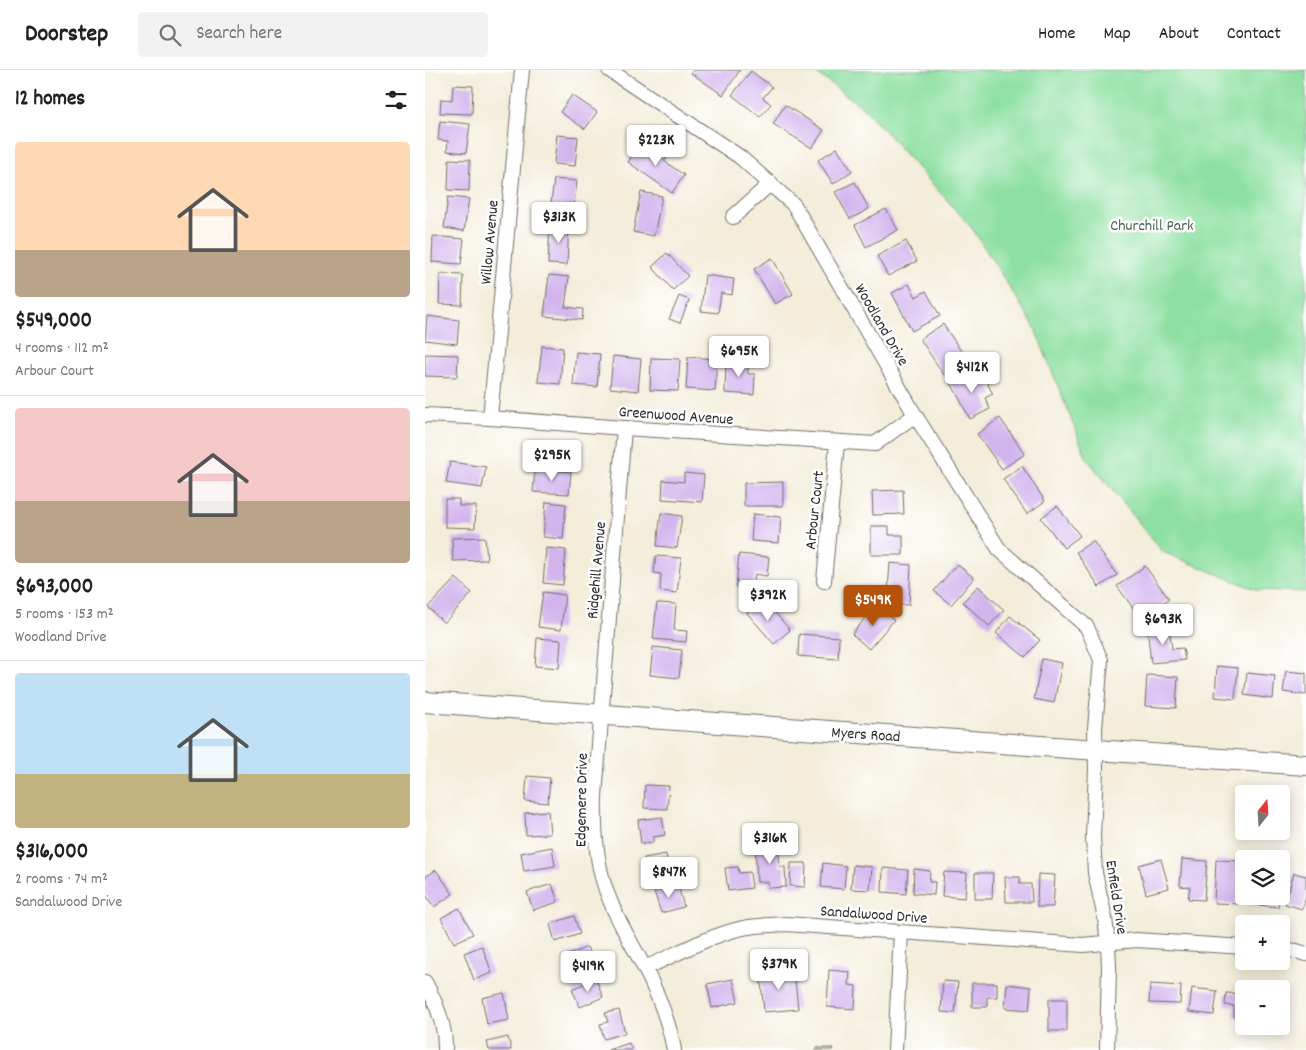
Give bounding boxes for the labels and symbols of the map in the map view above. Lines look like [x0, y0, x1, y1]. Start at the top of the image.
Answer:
pin: $223K [621, 124, 691, 167]
street label: Willow Avenue [475, 199, 506, 285]
pin: $313K [524, 202, 594, 244]
park label: Churchill Park [1110, 215, 1194, 238]
street label: Woodland Drive [848, 280, 914, 371]
pin: $695K [704, 336, 774, 378]
pin: $412K [937, 352, 1007, 394]
street label: Greenwood Avenue [618, 401, 734, 432]
pin: $295K [517, 440, 587, 482]
street label: Arbour Court [800, 470, 831, 551]
street label: Ridgehill Avenue [582, 521, 613, 620]
pin: $392K [733, 580, 803, 622]
pin: $549K [838, 584, 908, 627]
pin: $693K [1128, 604, 1198, 646]
street label: Myers Road [831, 722, 901, 749]
street label: Edgemere Drive [570, 753, 595, 847]
north arrow [1235, 785, 1290, 840]
pin: $316K [735, 822, 805, 865]
pin: $847K [634, 856, 704, 899]
street label: Enfield Drive [1098, 859, 1133, 936]
street label: Sandalwood Drive [819, 900, 928, 931]
pin: $379K [744, 948, 814, 991]
pin: $419K [553, 950, 623, 993]

